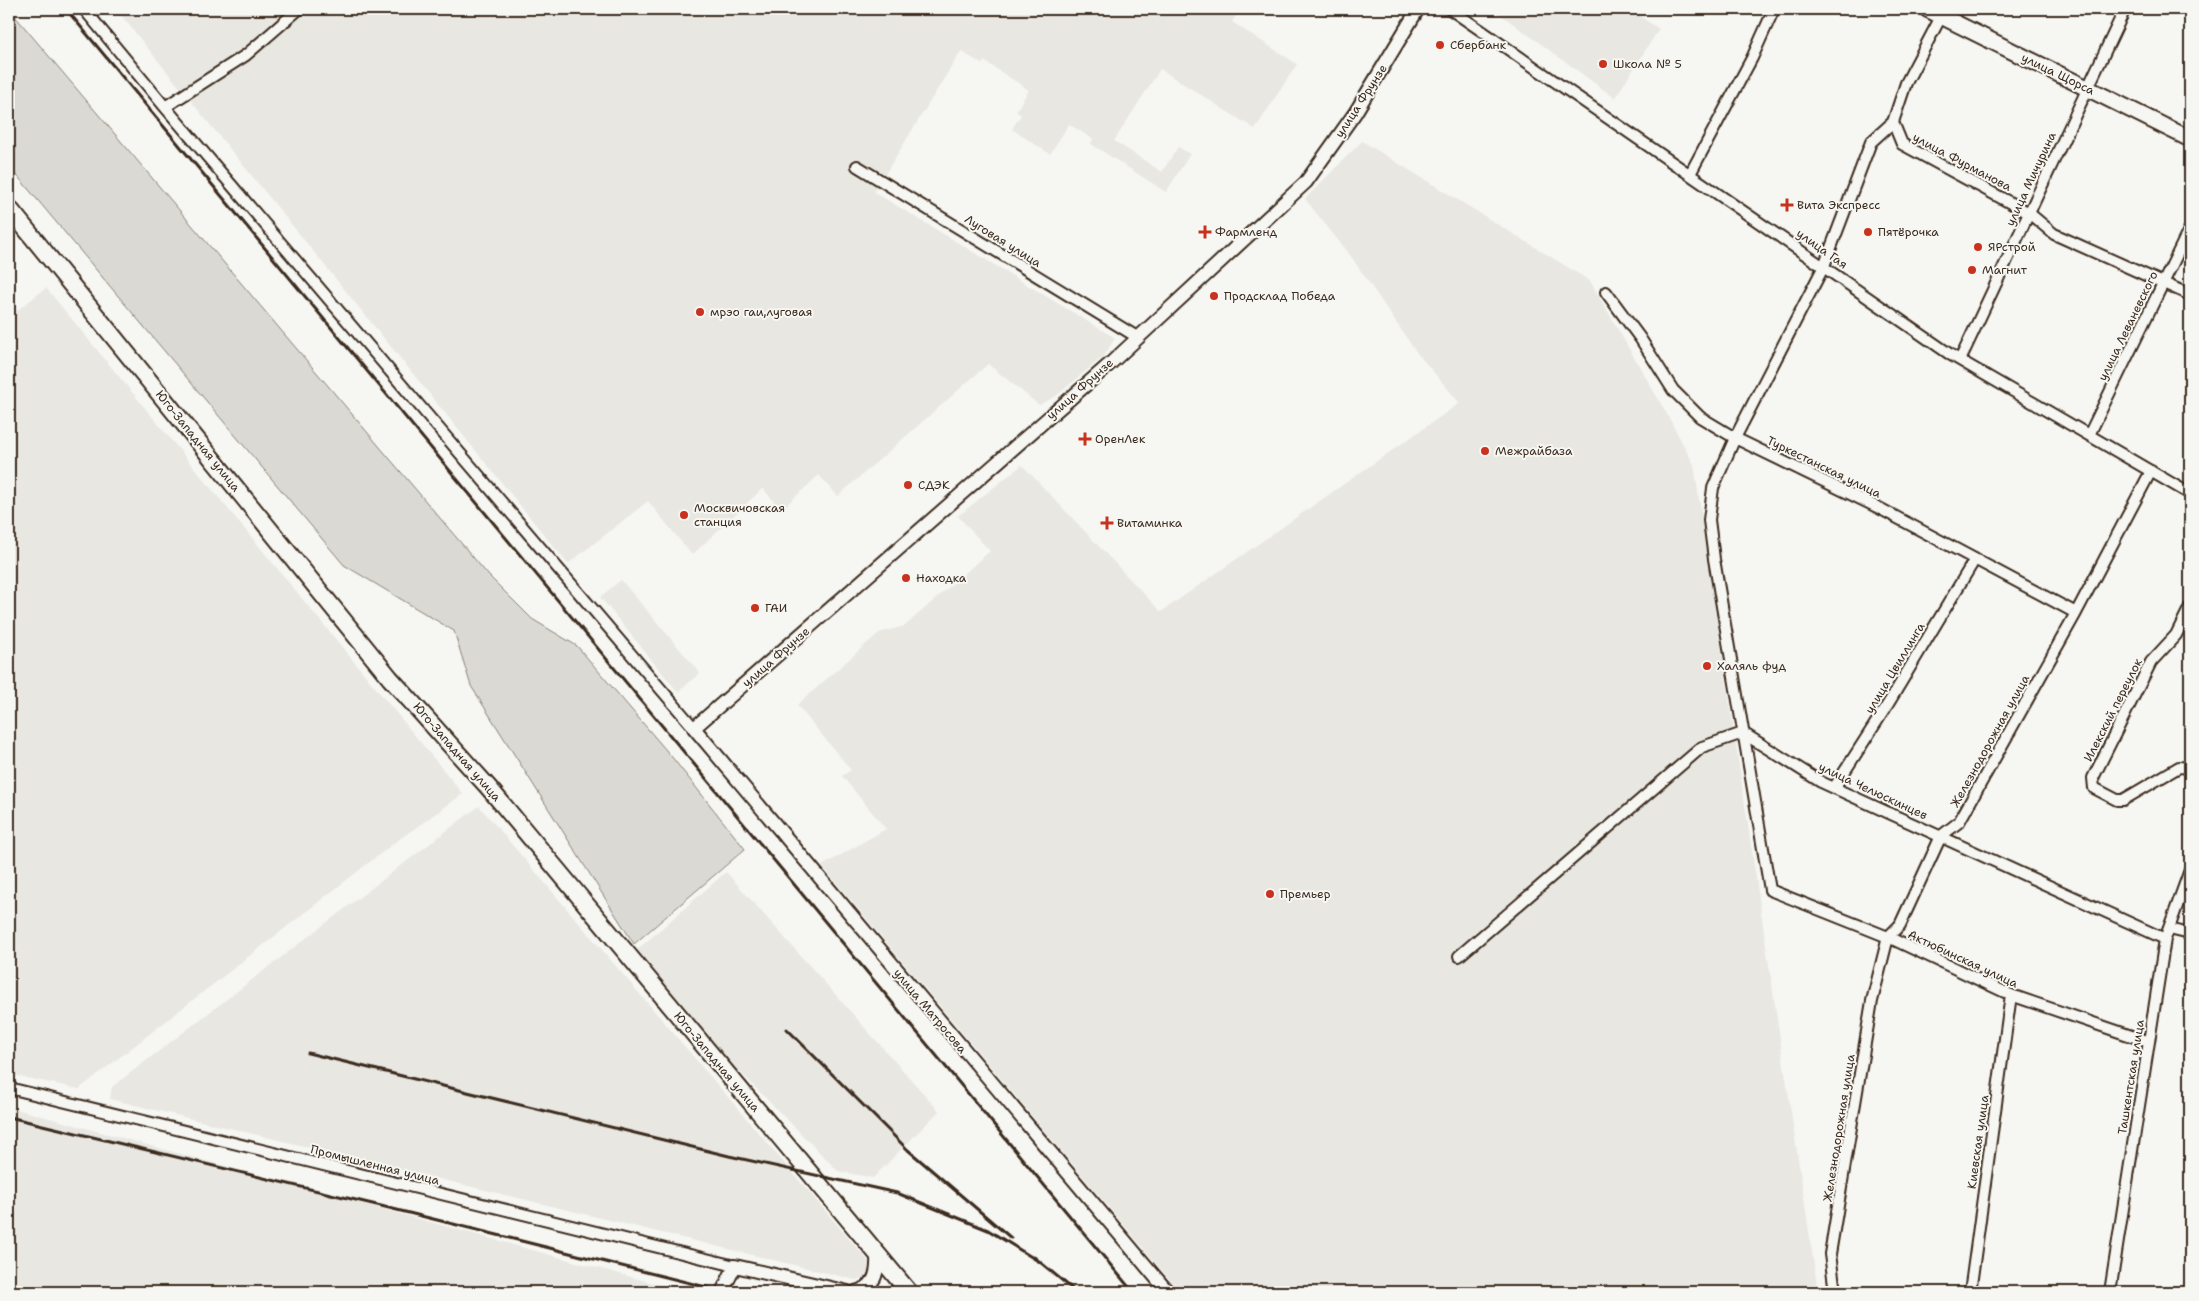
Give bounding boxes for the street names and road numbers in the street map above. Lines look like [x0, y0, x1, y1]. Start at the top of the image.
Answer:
street label: улица Щорса [2019, 49, 2098, 99]
street label: улица Фрунзе [1331, 61, 1391, 141]
street label: улица Фурманова [1910, 129, 2015, 195]
street label: улица Мичурина [2002, 129, 2060, 229]
street label: Луговая улица [962, 211, 1045, 271]
street label: улица Гая [1793, 226, 1851, 272]
street label: улица Леваневского [2094, 269, 2162, 383]
street label: улица Фрунзе [1043, 355, 1117, 423]
street label: Юго-Западная улица [152, 387, 244, 495]
street label: Туркестанская улица [1764, 432, 1884, 502]
street label: улица Цвиллинга [1862, 619, 1929, 716]
street label: улица Фрунзе [739, 623, 813, 691]
street label: Илекский переулок [2080, 655, 2146, 764]
street label: Железнодорожная улица [1947, 671, 2033, 810]
street label: Юго-Западная улица [410, 699, 505, 805]
street label: улица Челюскинцев [1816, 759, 1930, 823]
street label: Актюбинская улица [1905, 926, 2021, 992]
street label: улица Матросова [890, 965, 971, 1057]
street label: Юго-Западная улица [670, 1009, 764, 1116]
street label: Ташкентская улица [2114, 1018, 2148, 1136]
street label: Железнодорожная улица [1819, 1053, 1859, 1203]
street label: Киевская улица [1963, 1094, 1993, 1190]
street label: Промышленная улица [309, 1141, 442, 1189]

